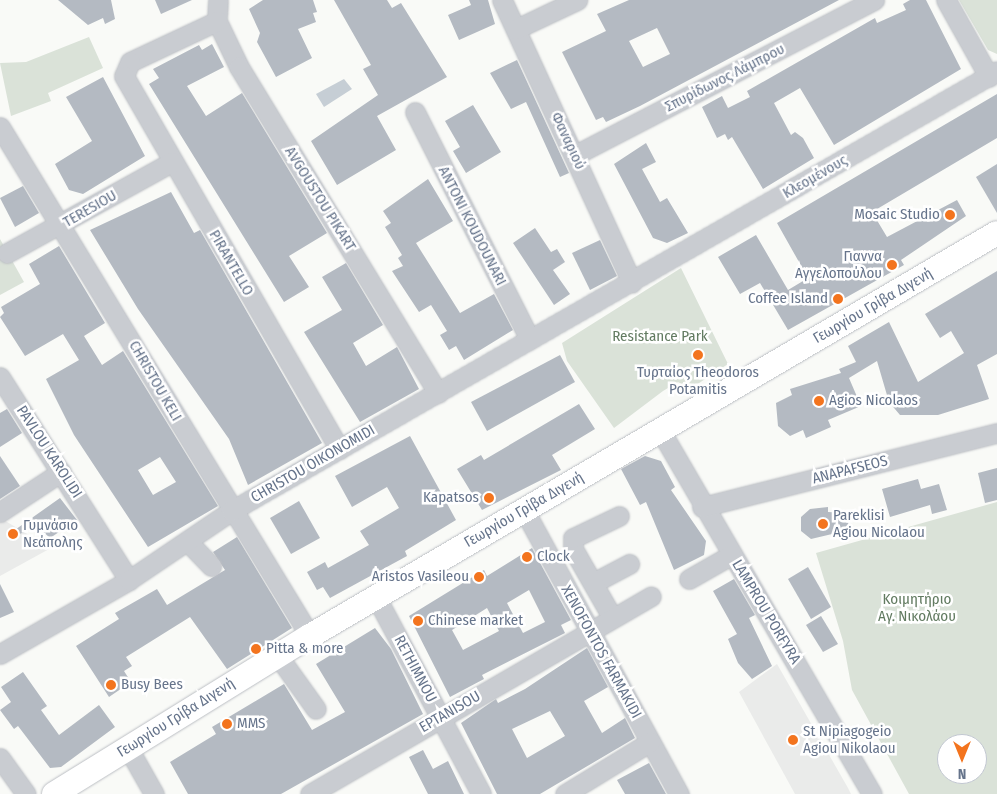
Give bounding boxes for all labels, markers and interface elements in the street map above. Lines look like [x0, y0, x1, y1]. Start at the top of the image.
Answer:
street label: Σπυρίδωνος Λάμπρου [662, 40, 788, 116]
street label: Φαναριού [547, 110, 589, 172]
street label: AVGOUSTOU PIKART [281, 143, 359, 255]
street label: Κλεομένους [780, 151, 850, 203]
street label: ANTONI KOUDOUNARI [434, 163, 510, 289]
street label: TERESIOU [60, 187, 120, 231]
place label: Mosaic Studio [854, 206, 940, 224]
marker: Mosaic Studio [944, 209, 956, 221]
street label: PIRANTELLO [205, 227, 257, 299]
place label: Γιαννα Αγγελοπούλου [795, 247, 882, 282]
marker: Γιαννα Αγγελοπούλου [886, 259, 898, 271]
street label: Γεωργίου Γρίβα Διγενή [810, 264, 936, 348]
place label: Coffee Island [748, 290, 828, 308]
marker: Coffee Island [832, 293, 844, 305]
park label: Resistance Park [612, 328, 708, 346]
street label: CHRISTOU KELI [125, 338, 185, 424]
marker: Τυρταίος Theodoros Potamitis [692, 349, 704, 361]
place label: Τυρταίος Theodoros Potamitis [637, 363, 759, 398]
place label: Agios Nicolaos [829, 392, 918, 410]
marker: Agios Nicolaos [813, 395, 825, 407]
street label: PAVLOU KAROLIDI [12, 402, 86, 502]
street label: CHRISTOU OIKONOMIDI [248, 421, 378, 507]
street label: ANAPAFSEOS [810, 452, 890, 488]
street label: Γεωργίου Γρίβα Διγενή [461, 468, 587, 552]
place label: Kapatsos [423, 489, 479, 507]
marker: Kapatsos [483, 492, 495, 504]
place label: Pareklisi Agiou Nicolaou [833, 506, 925, 541]
place label: Γυμνάσιο Νεάπολης [23, 516, 83, 551]
marker: Pareklisi Agiou Nicolaou [817, 518, 829, 530]
marker: Γυμνάσιο Νεάπολης [7, 528, 19, 540]
place label: Clock [537, 548, 570, 566]
marker: Clock [521, 551, 533, 563]
street label: LAMPROU PORFYRA [728, 557, 804, 667]
place label: Aristos Vasileou [372, 568, 469, 586]
marker: Aristos Vasileou [473, 571, 485, 583]
street label: XENOFONTOS FARMAKIDI [557, 582, 645, 722]
park label: Κοιμητήριο Αγ. Νικολάου [878, 590, 956, 625]
place label: Chinese market [428, 612, 523, 630]
marker: Chinese market [412, 615, 424, 627]
street label: RETHIMNOU [390, 632, 440, 706]
place label: Pitta & more [266, 640, 343, 658]
marker: Pitta & more [250, 643, 262, 655]
street label: Γεωργίου Γρίβα Διγενή [114, 675, 238, 761]
place label: Busy Bees [121, 676, 183, 694]
marker: Busy Bees [105, 679, 117, 691]
street label: EPTANISOU [416, 687, 484, 737]
place label: MMS [237, 715, 266, 733]
marker: MMS [221, 718, 233, 730]
place label: St Nipiagogeio Agiou Nikolaou [803, 722, 896, 757]
marker: St Nipiagogeio Agiou Nikolaou [787, 734, 799, 746]
north arrow [937, 734, 987, 784]
text: N [958, 765, 966, 782]

